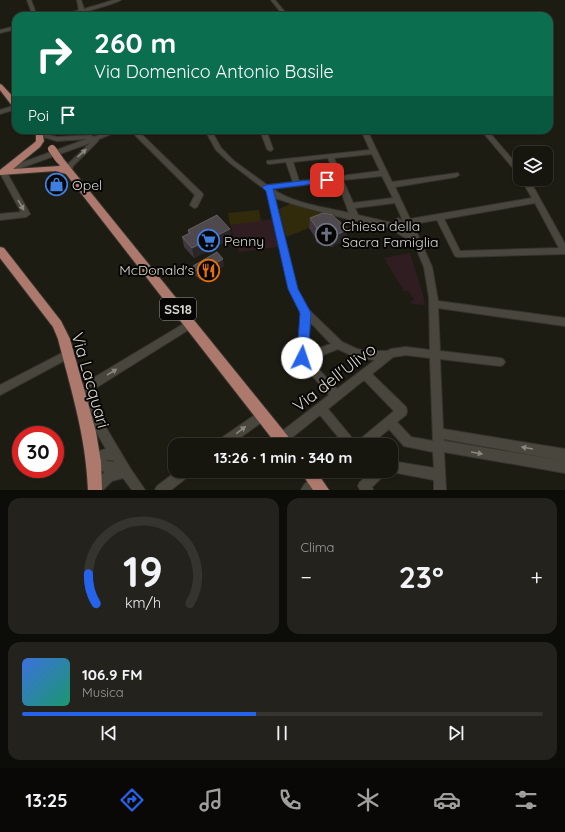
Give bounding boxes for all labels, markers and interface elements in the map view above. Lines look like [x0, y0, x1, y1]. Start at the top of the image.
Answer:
text: 260 m [94, 25, 176, 60]
icon: right [28, 28, 80, 80]
text: Via Domenico Antonio Basile [94, 60, 334, 83]
icon: arrive [57, 104, 79, 126]
text: Poi [28, 106, 49, 125]
map controls [513, 146, 553, 186]
button: layers [513, 146, 553, 186]
one-way arrow [77, 149, 86, 158]
pin [310, 163, 344, 197]
icon: arrive [316, 169, 338, 191]
shop icon: Opel [44, 172, 70, 198]
place label: Opel [72, 176, 102, 194]
one-way arrow [18, 199, 25, 211]
place label: Chiesa della Sacra Famiglia [342, 217, 438, 251]
church icon: Chiesa della Sacra Famiglia [314, 221, 340, 247]
supermarket icon: Penny [195, 228, 221, 254]
place label: Penny [224, 232, 264, 250]
restaurant icon: McDonald's [196, 257, 222, 283]
place label: McDonald's [119, 261, 194, 279]
road number: SS18 [160, 298, 196, 320]
street label: Via Lacquari [67, 330, 115, 430]
position arrow [281, 337, 323, 379]
street label: Via dell'Ulivo [288, 338, 380, 416]
one-way arrow [107, 368, 117, 376]
speed limit sign: 30 [12, 426, 64, 478]
one-way arrow [236, 426, 247, 434]
one-way arrow [520, 445, 533, 451]
text: 13:26 · 1 min · 340 m [214, 448, 352, 467]
one-way arrow [471, 450, 483, 456]
text: Clima [301, 539, 335, 555]
text: 19 [123, 545, 163, 597]
text: 23° [399, 558, 444, 596]
text: − [301, 563, 312, 591]
text: + [531, 563, 543, 591]
text: km/h [125, 594, 161, 612]
text: 106.9 FM [82, 665, 143, 684]
text: Musica [82, 684, 124, 700]
icon: previous [98, 722, 120, 744]
icon: pause [271, 722, 293, 744]
icon: next [445, 722, 467, 744]
icon: directions [118, 786, 146, 814]
icon: music [197, 786, 225, 814]
icon: phone [276, 786, 304, 814]
icon: climate [354, 786, 382, 814]
icon: car [433, 786, 461, 814]
icon: filters [512, 786, 540, 814]
text: 13:25 [25, 789, 68, 812]

